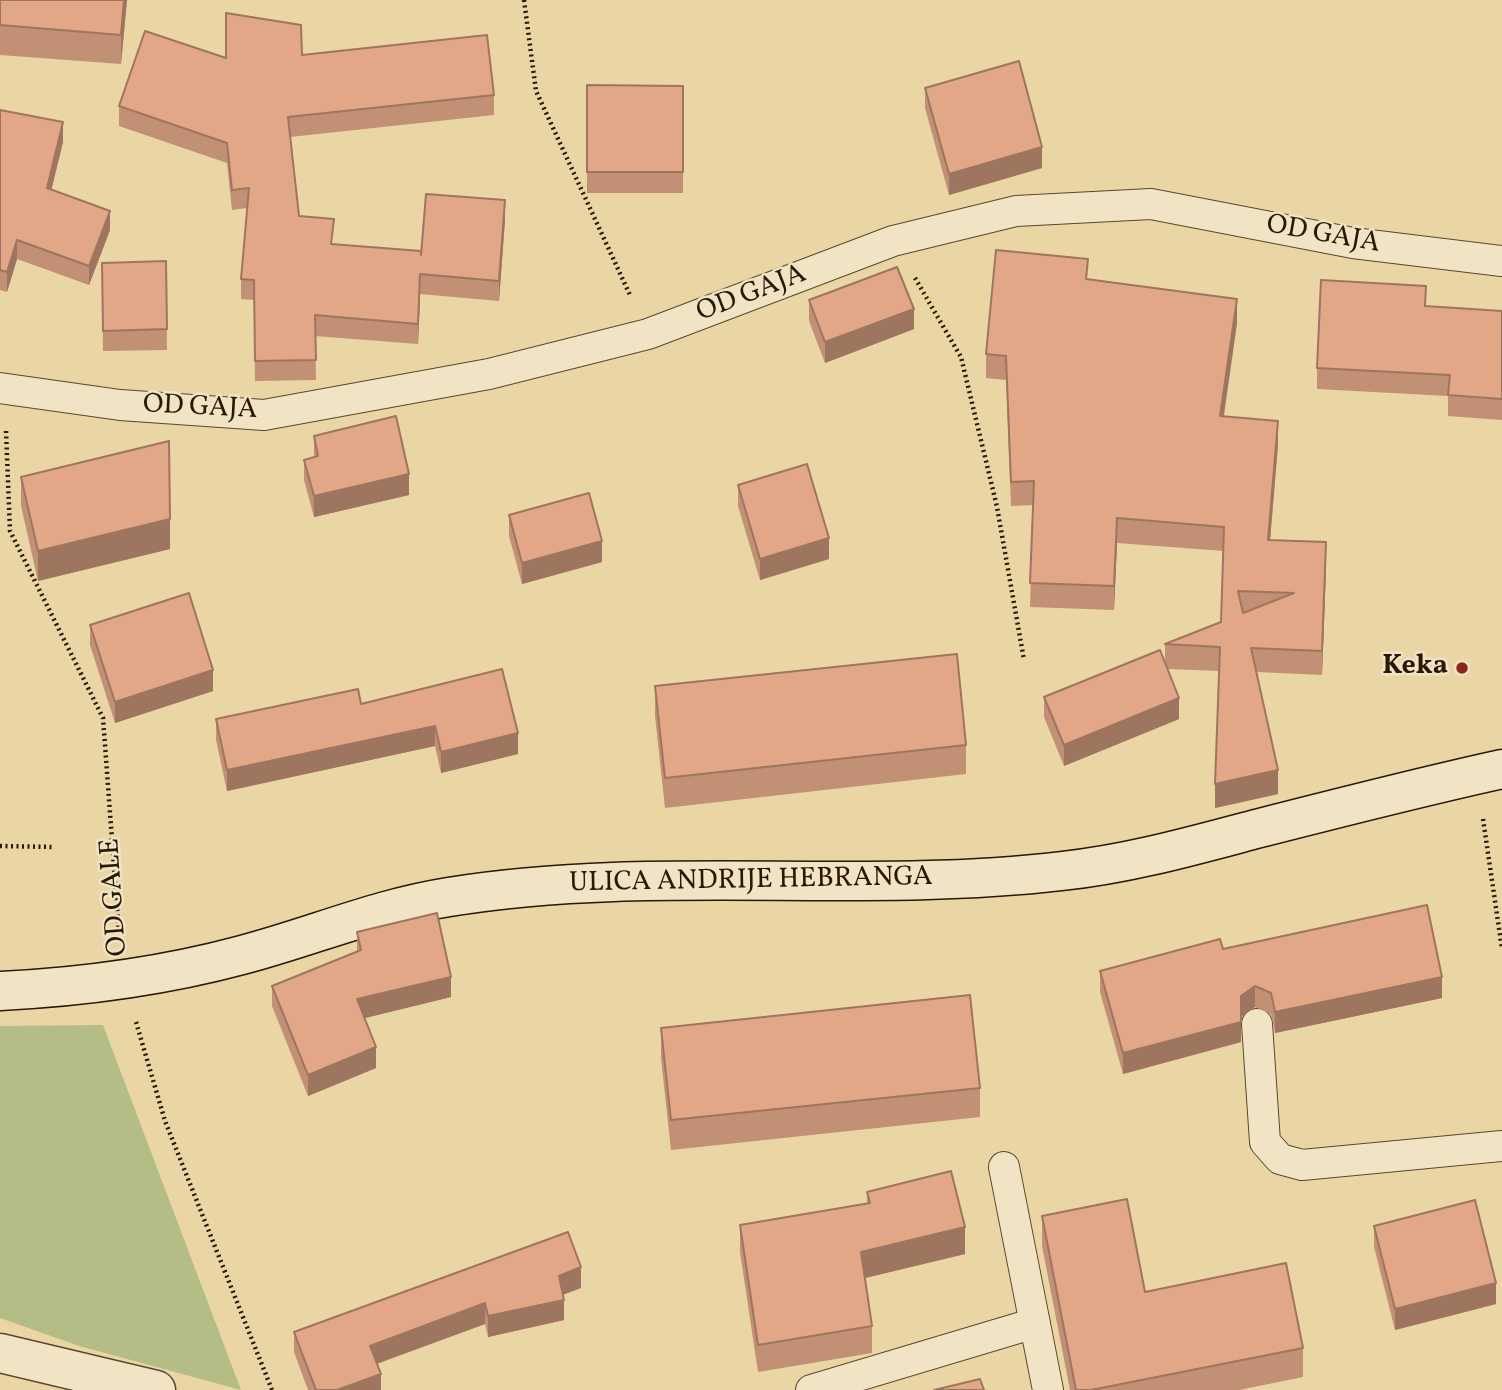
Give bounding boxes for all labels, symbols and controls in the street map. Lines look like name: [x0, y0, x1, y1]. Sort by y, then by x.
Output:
street label: OD GAJA: [1264, 209, 1382, 263]
street label: OD GAJA: [692, 259, 812, 331]
street label: OD GAJA: [142, 389, 258, 429]
place label: Keka: [1382, 651, 1448, 685]
marker: Keka: [1454, 660, 1470, 676]
street label: OD GALE: [95, 837, 137, 957]
street label: ULICA ANDRIJE HEBRANGA: [569, 862, 933, 902]

